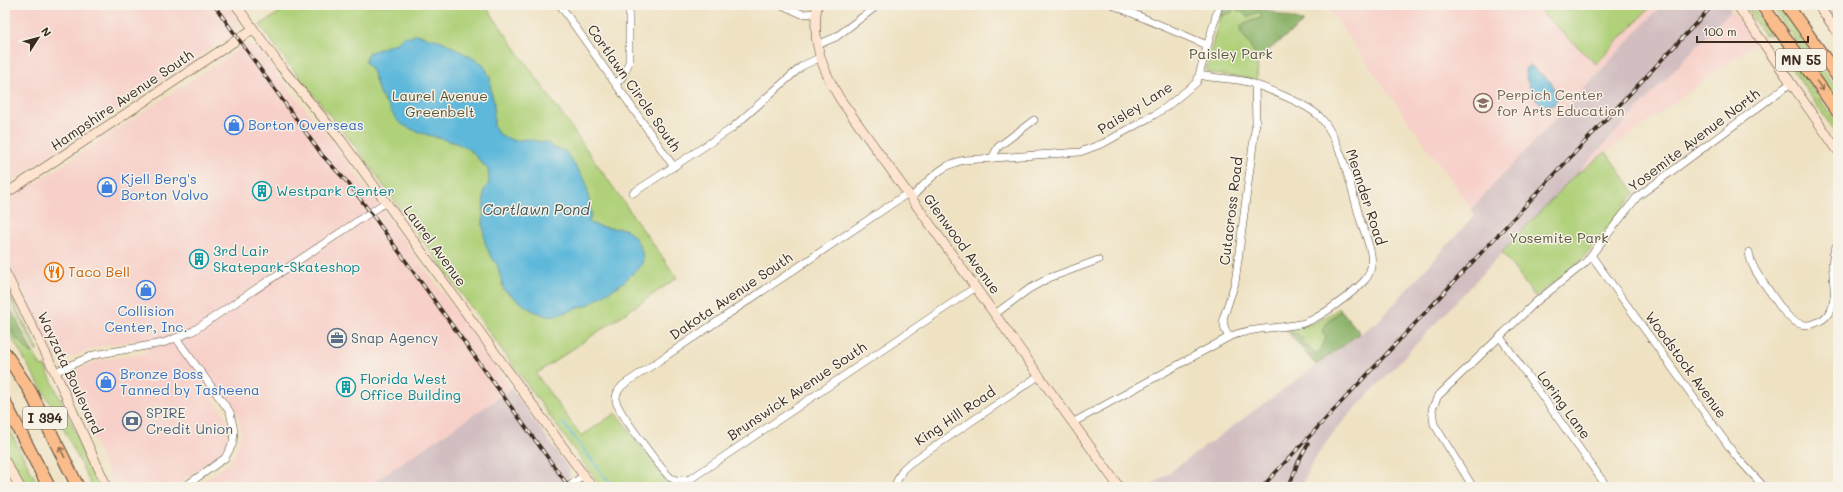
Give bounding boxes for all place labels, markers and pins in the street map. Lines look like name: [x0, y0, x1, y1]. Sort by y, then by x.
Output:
place label: Perpich Center for Arts Education: [1497, 85, 1624, 120]
school or university icon: Perpich Center for Arts Education: [1472, 92, 1494, 114]
shop icon: Borton Overseas: [223, 114, 245, 136]
place label: Borton Overseas: [248, 115, 364, 134]
place label: Kjell Berg's Borton Volvo: [121, 169, 208, 204]
shop icon: Kjell Berg's Borton Volvo: [96, 176, 118, 198]
building icon: Westpark Center: [251, 180, 273, 202]
place label: Westpark Center: [276, 181, 395, 200]
place label: 3rd Lair Skatepark-Skateshop: [213, 241, 360, 276]
building icon: 3rd Lair Skatepark-Skateshop: [188, 248, 210, 270]
restaurant icon: Taco Bell: [43, 261, 65, 283]
place label: Taco Bell: [68, 262, 130, 281]
shop icon: Collision Center, Inc.: [135, 279, 157, 301]
place label: Collision Center, Inc.: [104, 301, 188, 336]
office icon: Snap Agency: [326, 327, 348, 349]
place label: Snap Agency: [351, 328, 438, 347]
place label: Bronze Boss Tanned by Tasheena: [120, 364, 260, 399]
place label: Florida West Office Building: [360, 369, 461, 404]
shop icon: Bronze Boss Tanned by Tasheena: [95, 371, 117, 393]
building icon: Florida West Office Building: [335, 376, 357, 398]
place label: SPIRE Credit Union: [146, 403, 233, 438]
bank icon: SPIRE Credit Union: [121, 410, 143, 432]

